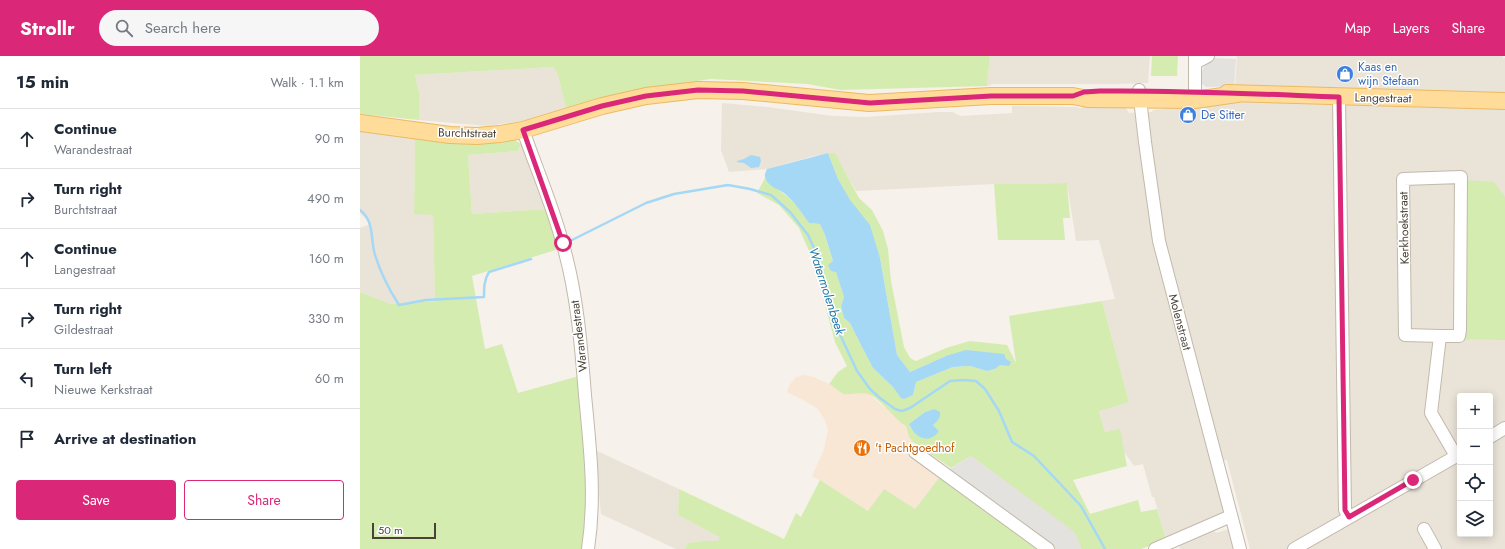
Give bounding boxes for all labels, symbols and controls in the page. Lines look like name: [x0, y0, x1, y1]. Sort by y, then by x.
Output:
search box: [99, 10, 379, 46]
text: Strollr: [20, 15, 75, 42]
icon: search: [113, 17, 135, 39]
text: Search here: [145, 17, 221, 39]
text: Map: [1345, 18, 1371, 38]
text: Layers: [1393, 18, 1429, 38]
text: Share: [1451, 18, 1485, 38]
place label: Kaas en wijn Stefaan: [1358, 58, 1419, 90]
shop icon: Kaas en wijn Stefaan: [1335, 64, 1355, 84]
text: 15 min: [16, 70, 69, 94]
text: Walk · 1.1 km: [270, 73, 344, 92]
street label: Langestraat: [1354, 89, 1412, 107]
shop icon: De Sitter: [1178, 105, 1198, 125]
place label: De Sitter: [1201, 106, 1246, 124]
text: Continue: [54, 118, 117, 140]
street label: Burchtstraat: [438, 123, 496, 143]
icon: ahead: [16, 128, 38, 150]
text: 90 m: [315, 129, 344, 148]
text: Warandestraat: [54, 140, 132, 159]
text: Turn right: [54, 178, 122, 200]
icon: right: [16, 188, 38, 210]
text: 490 m: [307, 189, 344, 208]
street label: Kerkhoekstraat: [1394, 191, 1414, 264]
text: Burchtstraat: [54, 200, 117, 219]
route start: [554, 234, 572, 252]
text: Continue: [54, 238, 117, 260]
water label: Watermolenbeek: [804, 245, 850, 338]
icon: ahead: [16, 248, 38, 270]
text: 160 m: [309, 249, 344, 268]
text: Langestraat: [54, 260, 115, 279]
street label: Molenstraat: [1164, 292, 1196, 352]
text: Turn right: [54, 298, 122, 320]
street label: Warandestraat: [566, 299, 592, 373]
icon: right: [16, 308, 38, 330]
text: 330 m: [308, 309, 344, 328]
text: Gildestraat: [54, 320, 113, 339]
text: Turn left: [54, 358, 112, 380]
icon: left: [16, 368, 38, 390]
text: 60 m: [315, 369, 344, 388]
text: Nieuwe Kerkstraat: [54, 380, 153, 399]
map controls: [1457, 393, 1493, 537]
button: +: [1457, 393, 1493, 429]
icon: arrive: [16, 428, 38, 450]
text: Arrive at destination: [54, 428, 196, 450]
button: −: [1457, 429, 1493, 465]
restaurant icon: 't Pachtgoedhof: [852, 438, 872, 458]
place label: 't Pachtgoedhof: [875, 439, 955, 457]
button: locate: [1457, 465, 1493, 501]
route end: [1404, 471, 1422, 489]
button: Save: [16, 480, 176, 520]
button: Share: [184, 480, 344, 520]
button: layers: [1457, 501, 1493, 537]
scale bar: [372, 521, 436, 540]
text: 50 m: [378, 522, 403, 538]

